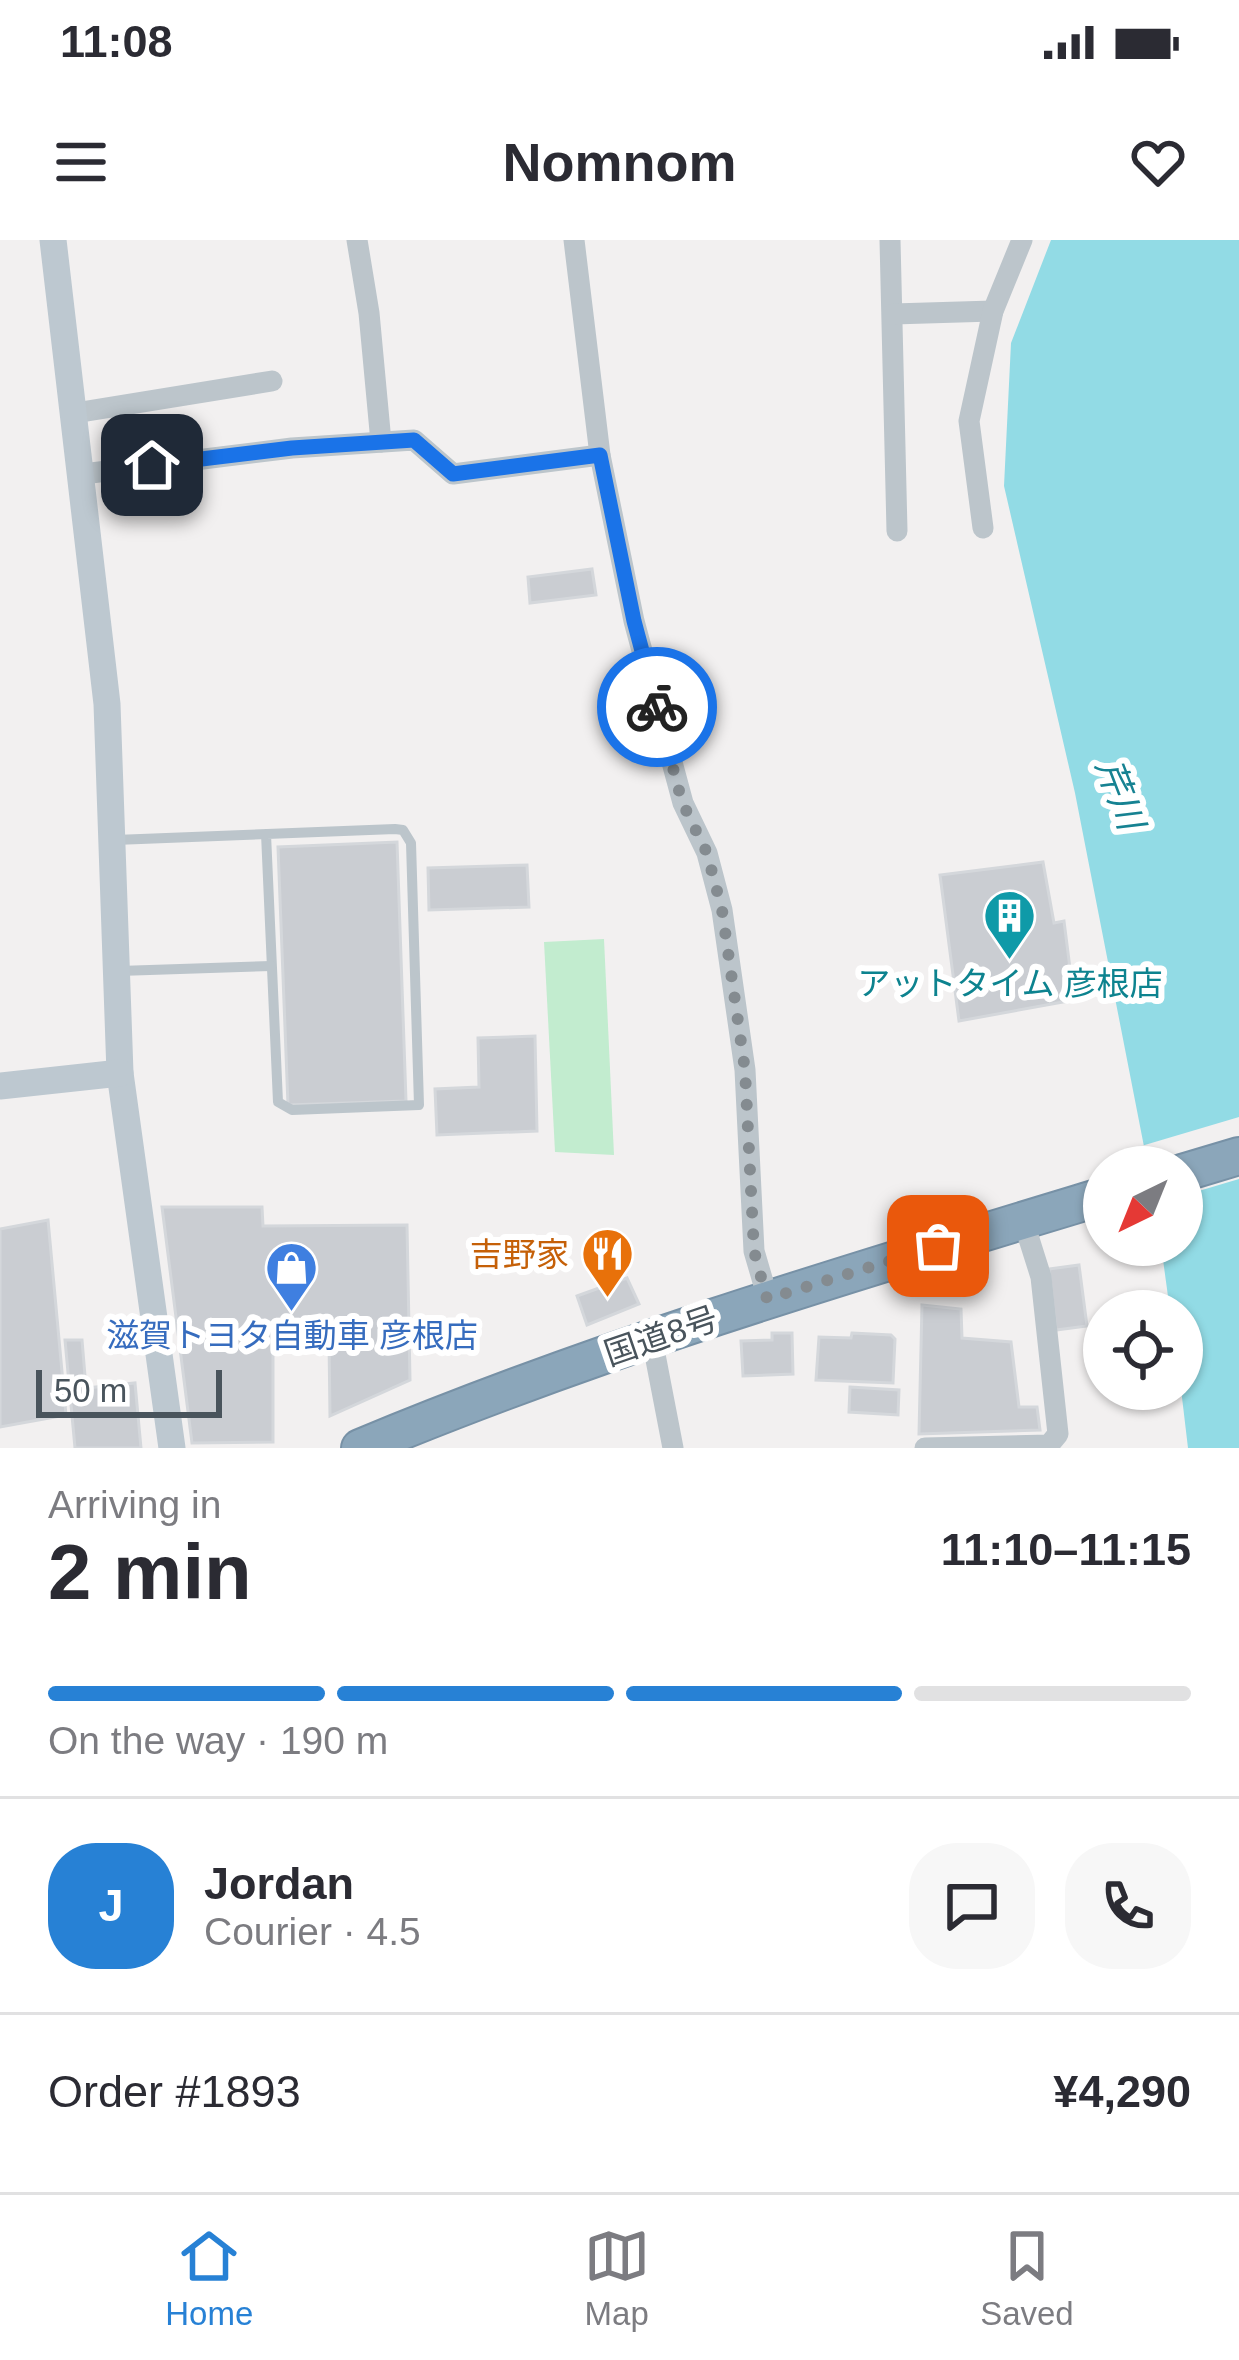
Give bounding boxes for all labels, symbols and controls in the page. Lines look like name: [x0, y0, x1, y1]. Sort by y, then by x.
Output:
text: 11:08: [60, 16, 173, 67]
icon: menu: [48, 129, 114, 195]
icon: heart: [1125, 129, 1191, 195]
text: Nomnom: [503, 132, 736, 192]
pin: [101, 414, 203, 516]
icon: home: [119, 432, 185, 498]
courier: [597, 647, 717, 767]
icon: bike: [624, 674, 690, 740]
water label: 芹川: [1088, 753, 1153, 839]
building icon: アットタイム 彦根店: [982, 888, 1038, 962]
place label: アットタイム 彦根店: [857, 965, 1163, 1002]
north arrow: [1083, 1146, 1203, 1266]
map controls: [1083, 1146, 1203, 1410]
pin: [887, 1195, 989, 1297]
icon: bag: [905, 1213, 971, 1279]
restaurant icon: 吉野家: [580, 1226, 636, 1300]
place label: 吉野家: [470, 1236, 569, 1273]
shop icon: 滋賀トヨタ自動車 彦根店: [264, 1240, 320, 1314]
button: locate: [1083, 1290, 1203, 1410]
street label: 国道8号: [599, 1299, 723, 1373]
place label: 滋賀トヨタ自動車 彦根店: [106, 1317, 478, 1354]
scale bar: [36, 1364, 222, 1417]
text: 50 m: [54, 1372, 127, 1409]
text: Arriving in: [48, 1483, 221, 1526]
text: 11:10–11:15: [941, 1524, 1191, 1575]
text: 2 min: [48, 1528, 252, 1616]
text: On the way · 190 m: [48, 1719, 388, 1762]
button: chat: [909, 1843, 1035, 1969]
button: phone: [1065, 1843, 1191, 1969]
text: Jordan: [204, 1858, 354, 1909]
text: J: [98, 1880, 124, 1931]
text: Courier · 4.5: [204, 1910, 421, 1953]
text: Order #1893: [48, 2066, 301, 2117]
text: ¥4,290: [1053, 2066, 1191, 2117]
tab: Home: [165, 2223, 253, 2333]
tab: Map: [584, 2223, 650, 2333]
tab: Saved: [980, 2223, 1074, 2333]

